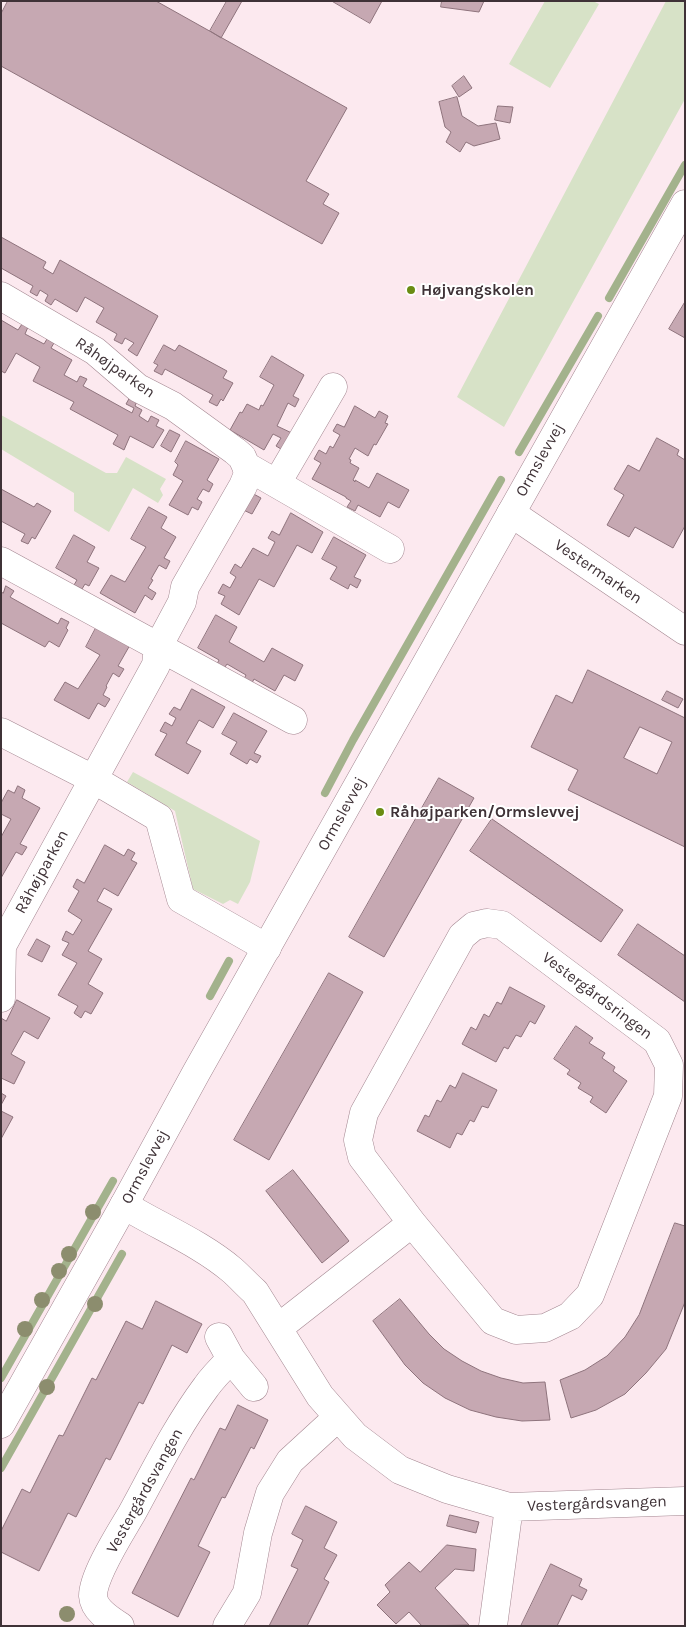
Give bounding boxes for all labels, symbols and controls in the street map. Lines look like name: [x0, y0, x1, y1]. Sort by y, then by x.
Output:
place label: Højvangskolen: [421, 280, 534, 300]
marker: Højvangskolen: [405, 284, 417, 296]
street label: Råhøjparken: [71, 334, 159, 402]
street label: Ormslevvej: [512, 420, 568, 500]
street label: Vestermarken: [551, 536, 645, 608]
street label: Ormslevvej: [314, 774, 370, 854]
place label: Råhøjparken/Ormslevvej: [390, 802, 580, 822]
marker: Råhøjparken/Ormslevvej: [374, 806, 386, 818]
street label: Råhøjparken: [11, 827, 73, 917]
street label: Vestergårdsringen: [538, 948, 656, 1044]
street label: Ormslevvej: [117, 1127, 173, 1207]
street label: Vestergårdsvangen: [103, 1425, 187, 1557]
street label: Vestergårdsvangen: [527, 1492, 667, 1516]

